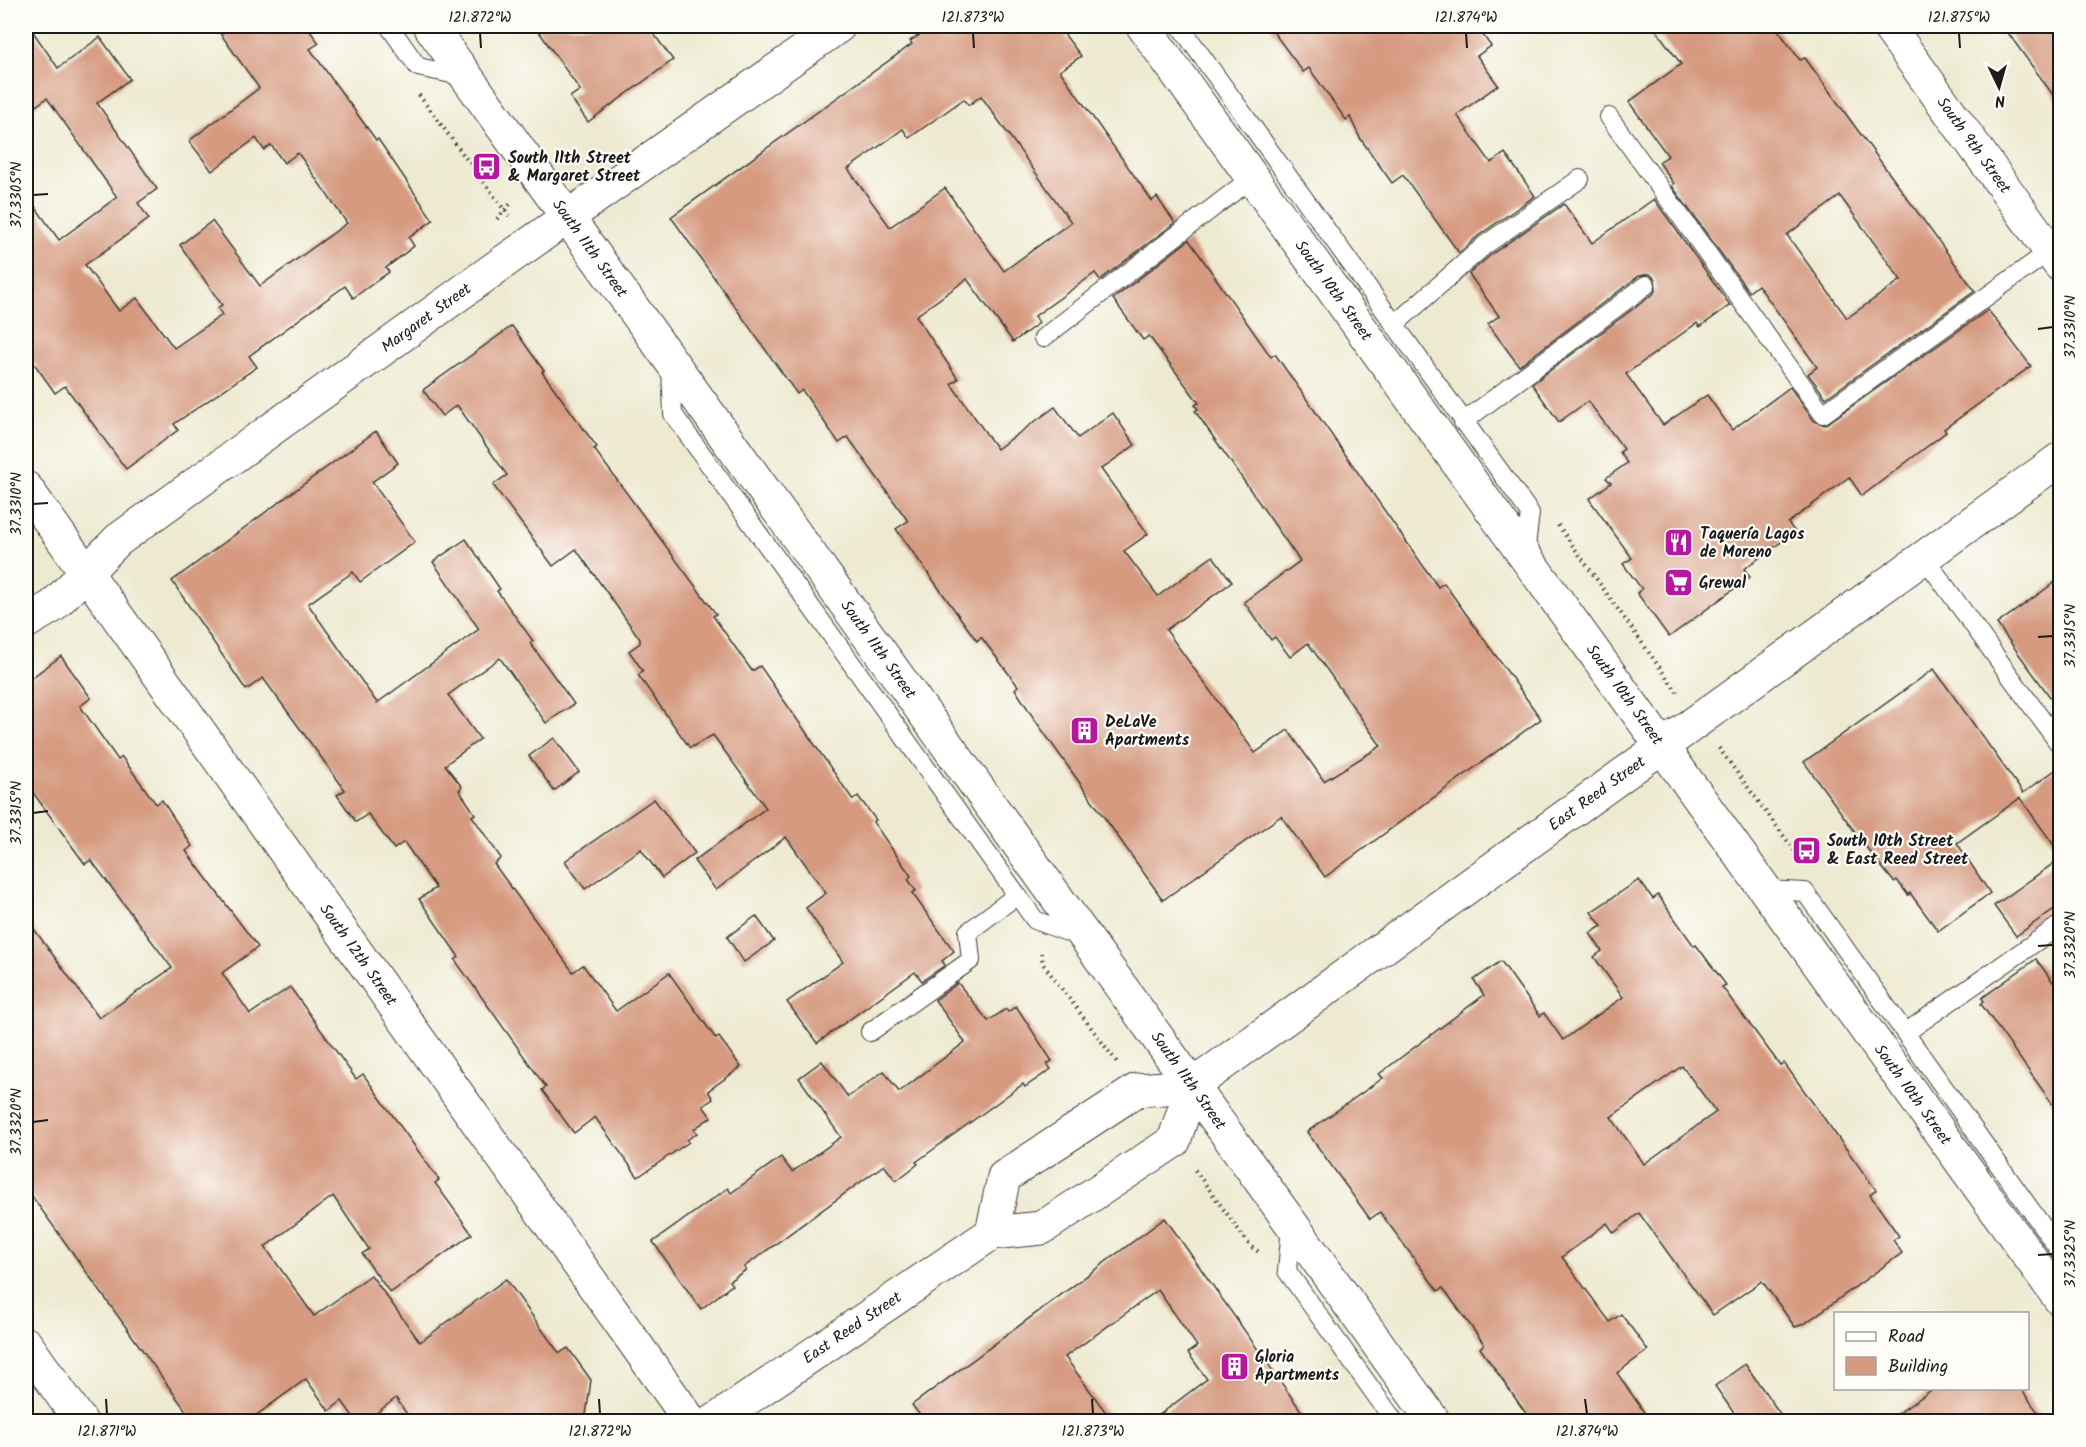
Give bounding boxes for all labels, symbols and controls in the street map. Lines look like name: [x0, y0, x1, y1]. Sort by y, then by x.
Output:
text: 121.872°W: [448, 6, 512, 30]
text: 121.873°W: [941, 6, 1005, 30]
text: 121.874°W: [1435, 6, 1498, 30]
text: 121.875°W: [1928, 6, 1991, 30]
north arrow: [1969, 57, 2029, 117]
text: N: [1994, 88, 2006, 113]
street label: South 9th Street: [1930, 92, 2018, 200]
place label: South 11th Street & Margaret Street: [508, 146, 641, 189]
bus stop icon: South 11th Street & Margaret Street: [471, 151, 503, 183]
text: 37.3305°N: [5, 162, 29, 228]
street label: South 11th Street: [546, 194, 635, 304]
street label: South 10th Street: [1288, 235, 1379, 347]
street label: Margaret Street: [376, 276, 477, 359]
text: 37.3310°N: [2059, 295, 2083, 359]
text: 37.3310°N: [5, 472, 29, 536]
place label: Taquería Lagos de Moreno: [1700, 522, 1805, 565]
restaurant icon: Taquería Lagos de Moreno: [1663, 527, 1695, 559]
supermarket icon: Grewal: [1662, 567, 1694, 599]
place label: Grewal: [1699, 571, 1747, 596]
street label: South 11th Street: [834, 595, 923, 705]
text: 37.3315°N: [2059, 604, 2083, 668]
street label: South 10th Street: [1580, 639, 1670, 751]
place label: DeLaVe Apartments: [1105, 710, 1190, 753]
building icon: DeLaVe Apartments: [1068, 715, 1100, 747]
street label: East Reed Street: [1543, 749, 1652, 837]
text: 37.3315°N: [5, 781, 29, 845]
place label: South 10th Street & East Reed Street: [1827, 829, 1969, 872]
bus stop icon: South 10th Street & East Reed Street: [1790, 834, 1822, 866]
street label: South 12th Street: [313, 898, 404, 1012]
text: 37.3320°N: [2059, 911, 2083, 979]
street label: South 11th Street: [1144, 1026, 1233, 1136]
street label: South 10th Street: [1868, 1039, 1958, 1151]
text: 37.3320°N: [5, 1088, 29, 1156]
text: 37.3325°N: [2059, 1220, 2083, 1288]
street label: East Reed Street: [797, 1285, 907, 1370]
legend: [1834, 1312, 2029, 1390]
text: Road: [1888, 1323, 1925, 1352]
place label: Gloria Apartments: [1255, 1345, 1340, 1388]
building icon: Gloria Apartments: [1218, 1350, 1250, 1382]
text: Building: [1888, 1353, 1948, 1382]
text: 121.871°W: [77, 1420, 137, 1444]
text: 121.872°W: [568, 1420, 632, 1444]
text: 121.873°W: [1061, 1420, 1125, 1444]
text: 121.874°W: [1556, 1420, 1619, 1444]

